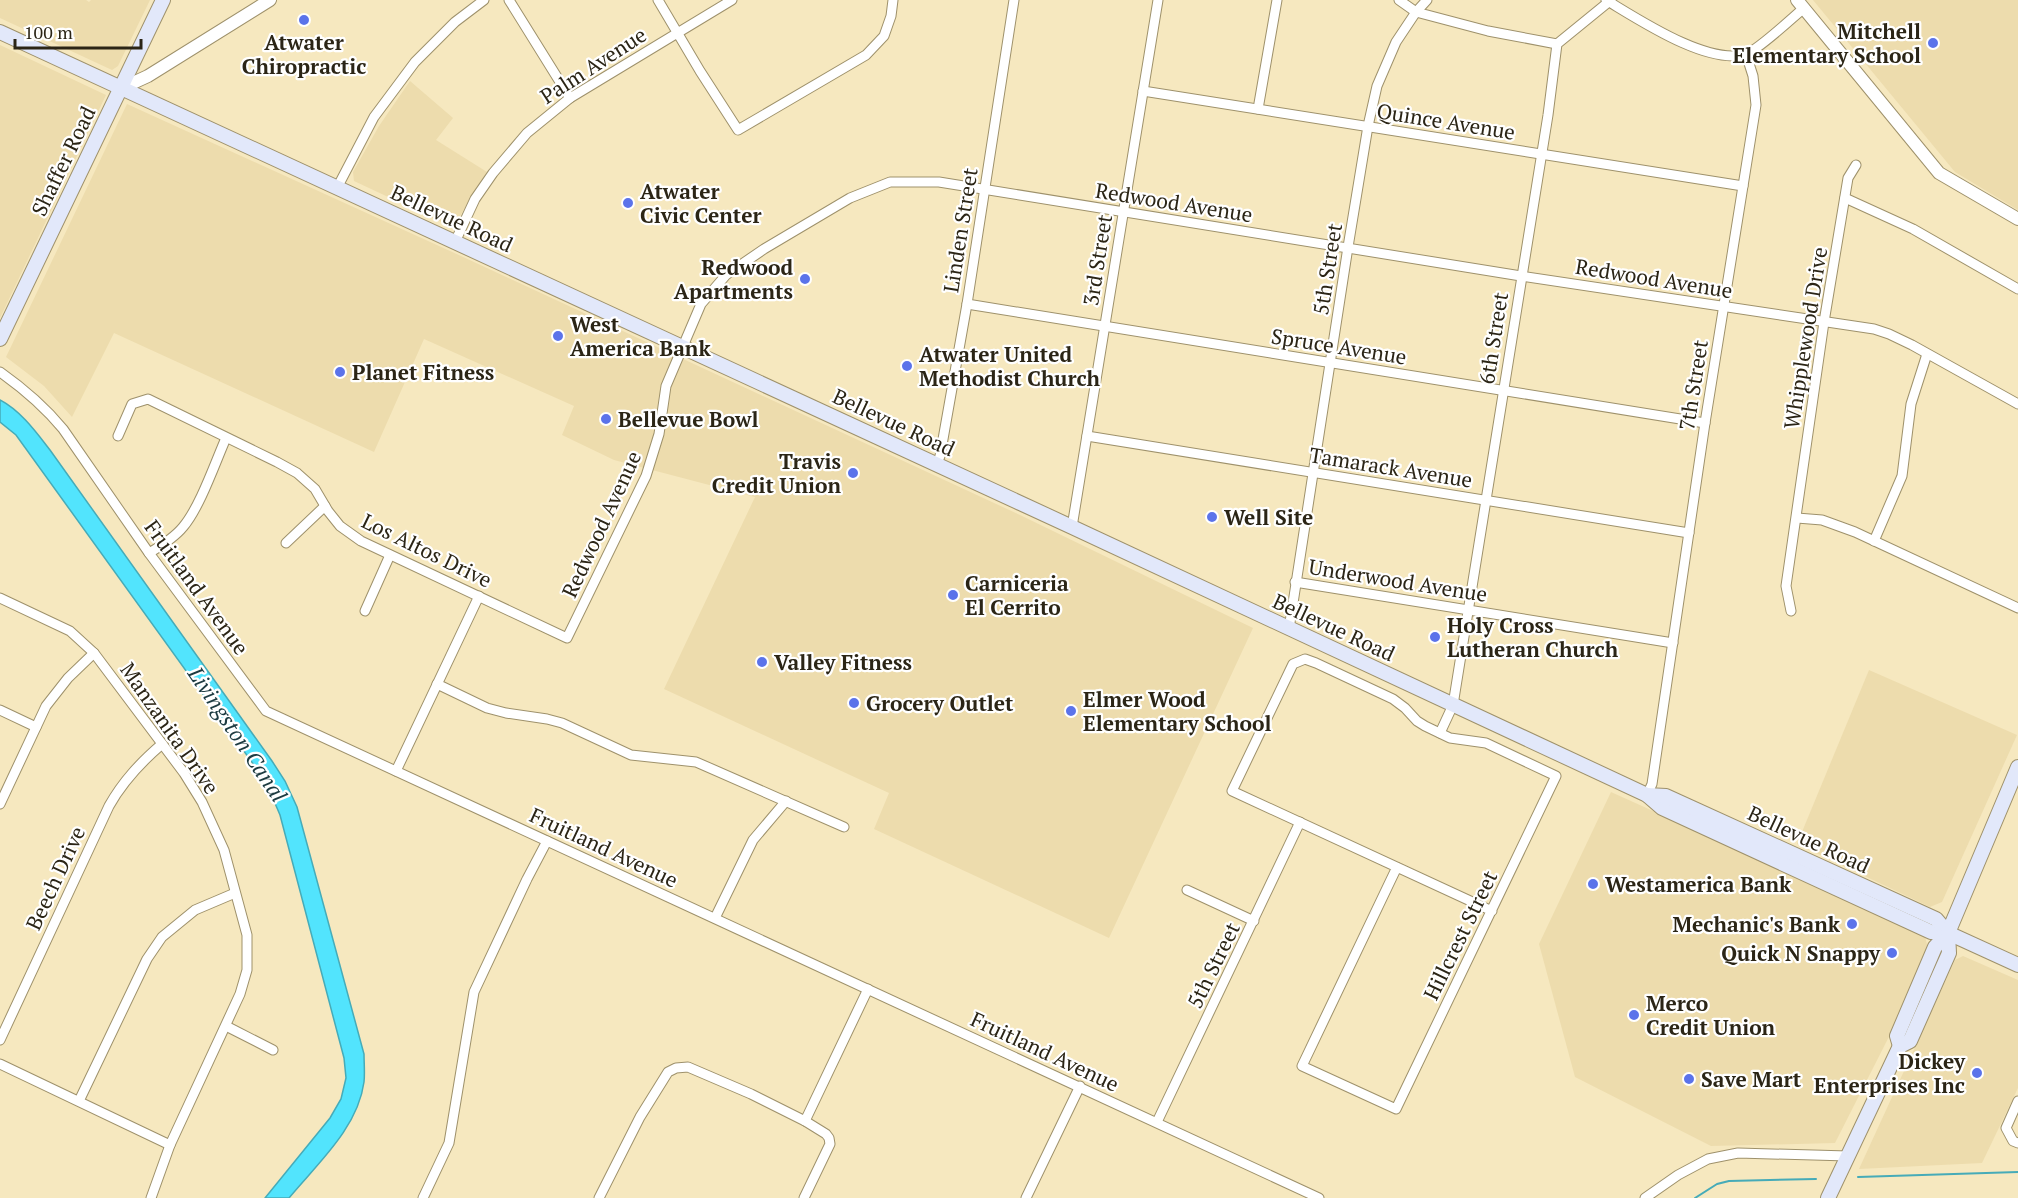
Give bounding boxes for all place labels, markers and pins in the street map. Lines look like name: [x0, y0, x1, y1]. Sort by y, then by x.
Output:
marker: Atwater Chiropractic: [297, 13, 311, 27]
place label: Mitchell Elementary School: [1733, 17, 1921, 69]
place label: Atwater Chiropractic: [242, 28, 366, 80]
marker: Mitchell Elementary School: [1926, 36, 1940, 50]
place label: Atwater Civic Center: [640, 177, 762, 229]
marker: Atwater Civic Center: [621, 196, 635, 210]
place label: Redwood Apartments: [674, 253, 793, 305]
marker: Redwood Apartments: [798, 272, 812, 286]
place label: West America Bank: [570, 310, 711, 362]
marker: West America Bank: [551, 329, 565, 343]
place label: Atwater United Methodist Church: [919, 340, 1101, 392]
place label: Planet Fitness: [352, 358, 494, 386]
marker: Atwater United Methodist Church: [900, 359, 914, 373]
marker: Planet Fitness: [333, 365, 347, 379]
place label: Bellevue Bowl: [618, 405, 758, 433]
marker: Bellevue Bowl: [599, 412, 613, 426]
place label: Travis Credit Union: [712, 447, 841, 499]
marker: Travis Credit Union: [846, 466, 860, 480]
place label: Well Site: [1224, 503, 1313, 531]
marker: Well Site: [1205, 510, 1219, 524]
place label: Carniceria El Cerrito: [965, 569, 1069, 621]
marker: Carniceria El Cerrito: [946, 588, 960, 602]
place label: Holy Cross Lutheran Church: [1447, 611, 1619, 663]
marker: Holy Cross Lutheran Church: [1428, 630, 1442, 644]
place label: Valley Fitness: [774, 648, 912, 676]
marker: Valley Fitness: [755, 655, 769, 669]
place label: Elmer Wood Elementary School: [1083, 685, 1271, 737]
place label: Grocery Outlet: [866, 689, 1014, 717]
marker: Grocery Outlet: [847, 696, 861, 710]
marker: Elmer Wood Elementary School: [1064, 704, 1078, 718]
place label: Westamerica Bank: [1605, 870, 1792, 898]
marker: Westamerica Bank: [1586, 877, 1600, 891]
place label: Mechanic's Bank: [1673, 910, 1841, 938]
marker: Mechanic's Bank: [1845, 917, 1859, 931]
place label: Quick N Snappy: [1721, 939, 1881, 967]
marker: Quick N Snappy: [1885, 946, 1899, 960]
place label: Merco Credit Union: [1646, 989, 1776, 1041]
marker: Merco Credit Union: [1627, 1008, 1641, 1022]
place label: Dickey Enterprises Inc: [1814, 1047, 1966, 1099]
place label: Save Mart: [1701, 1065, 1802, 1093]
marker: Dickey Enterprises Inc: [1970, 1066, 1984, 1080]
marker: Save Mart: [1682, 1072, 1696, 1086]

